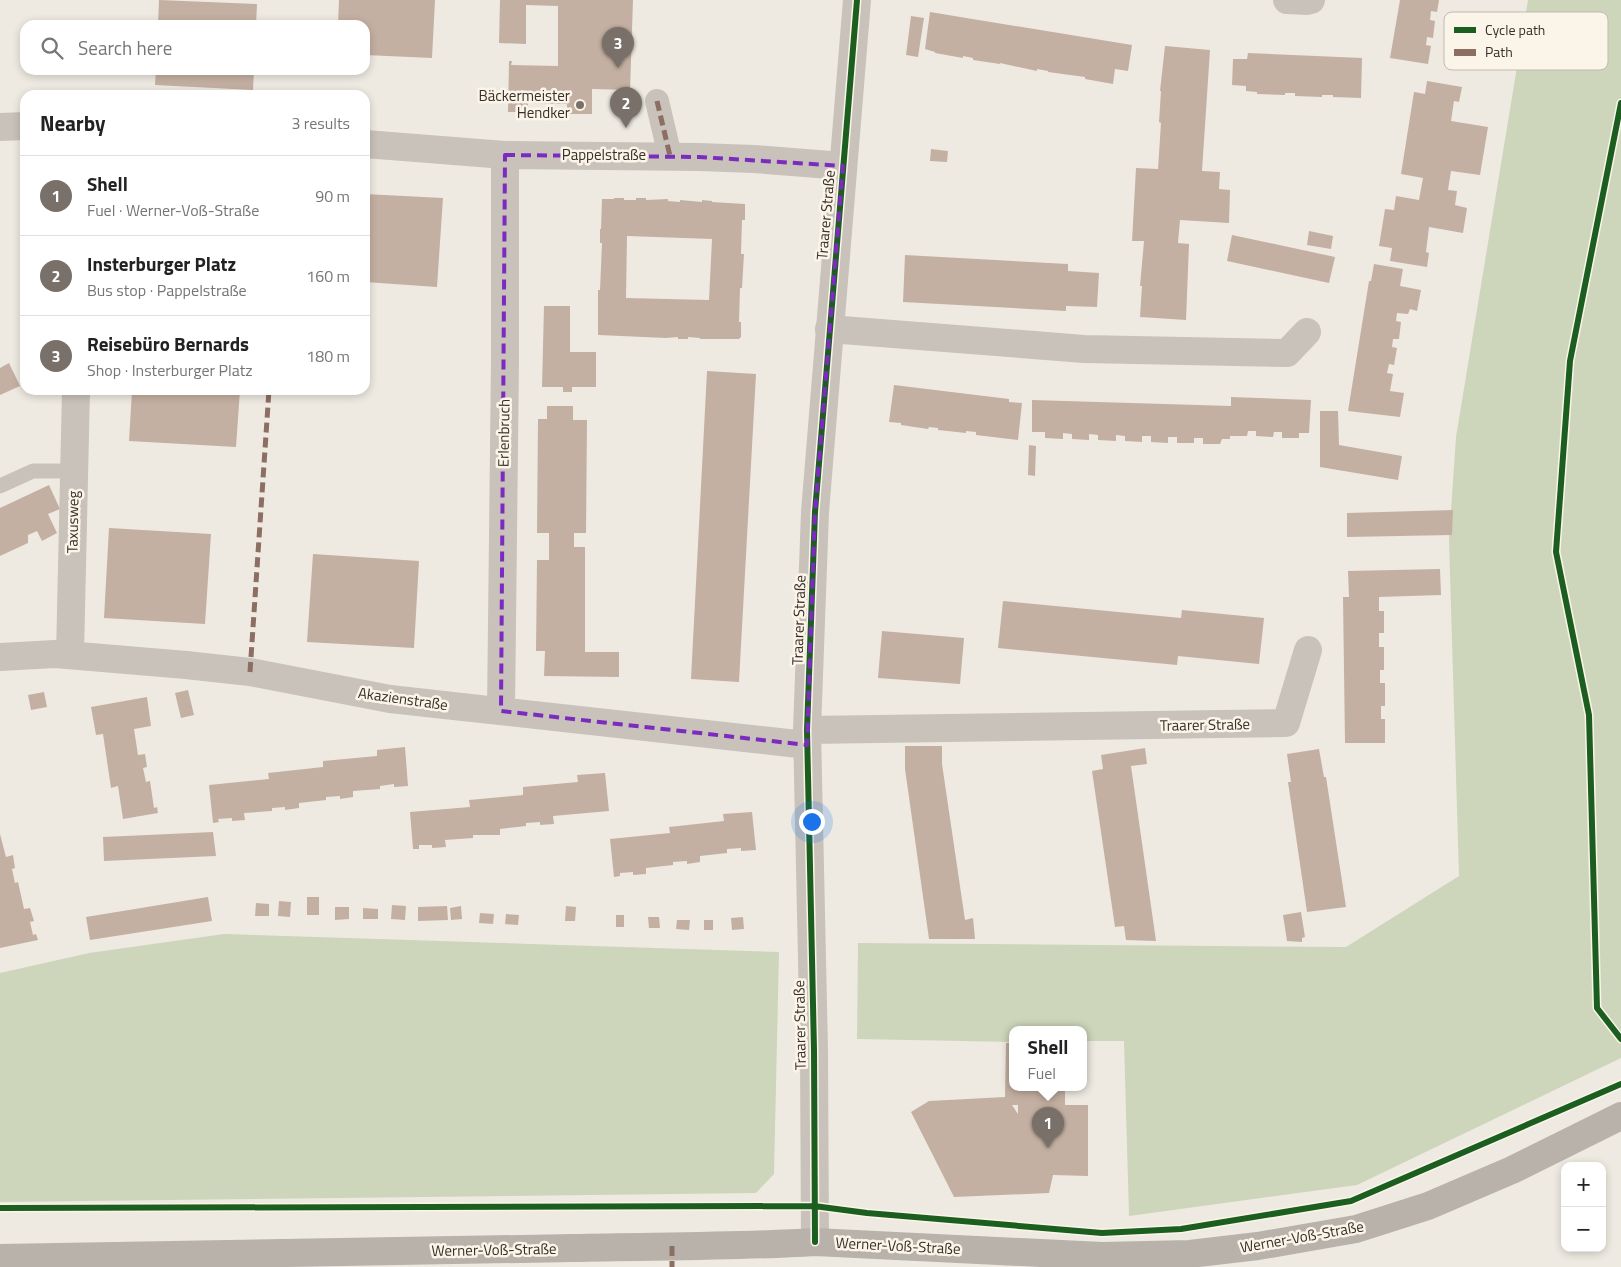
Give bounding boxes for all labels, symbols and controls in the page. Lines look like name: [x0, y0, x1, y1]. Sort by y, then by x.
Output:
legend: [1444, 12, 1608, 70]
text: Cycle path: [1485, 19, 1545, 40]
search box: [20, 20, 370, 75]
pin: 3: [602, 27, 634, 68]
text: Search here: [78, 33, 172, 62]
icon: search: [38, 34, 66, 62]
text: Path: [1485, 41, 1513, 62]
place label: Bäckermeister Hendker: [479, 84, 570, 124]
pin: 2: [610, 87, 642, 128]
marker: Bäckermeister Hendker: [574, 99, 586, 111]
text: Nearby: [40, 107, 105, 139]
text: 3 results: [291, 111, 350, 135]
street label: Pappelstraße: [562, 143, 646, 166]
text: Shell: [87, 169, 128, 198]
street label: Traarer Straße: [810, 169, 841, 261]
text: 1: [52, 184, 60, 208]
text: 90 m: [315, 184, 350, 208]
text: Fuel · Werner-Voß-Straße: [87, 198, 259, 222]
text: Insterburger Platz: [87, 249, 236, 278]
text: 2: [52, 264, 60, 288]
text: 160 m: [306, 264, 350, 288]
text: Bus stop · Pappelstraße: [87, 278, 247, 302]
text: Reisebüro Bernards: [87, 329, 249, 358]
text: 3: [52, 344, 60, 368]
text: 180 m: [306, 344, 350, 368]
text: Shop · Insterburger Platz: [87, 358, 253, 382]
street label: Erlenbruch: [491, 399, 516, 467]
street label: Taxusweg: [60, 490, 85, 553]
street label: Traarer Straße: [785, 575, 812, 665]
street label: Akazienstraße: [357, 681, 449, 716]
street label: Traarer Straße: [1160, 712, 1250, 737]
your location: [799, 809, 825, 835]
street label: Traarer Straße: [787, 980, 812, 1070]
popup: [1009, 1026, 1087, 1091]
text: Shell: [1028, 1032, 1068, 1061]
text: Fuel: [1028, 1061, 1056, 1085]
pin: 1: [1032, 1107, 1064, 1148]
map controls: [1561, 1162, 1606, 1252]
button: +: [1561, 1162, 1606, 1207]
button: −: [1561, 1207, 1606, 1252]
street label: Werner-Voß-Straße: [1238, 1214, 1366, 1259]
street label: Werner-Voß-Straße: [835, 1231, 961, 1260]
street label: Werner-Voß-Straße: [431, 1237, 557, 1262]

